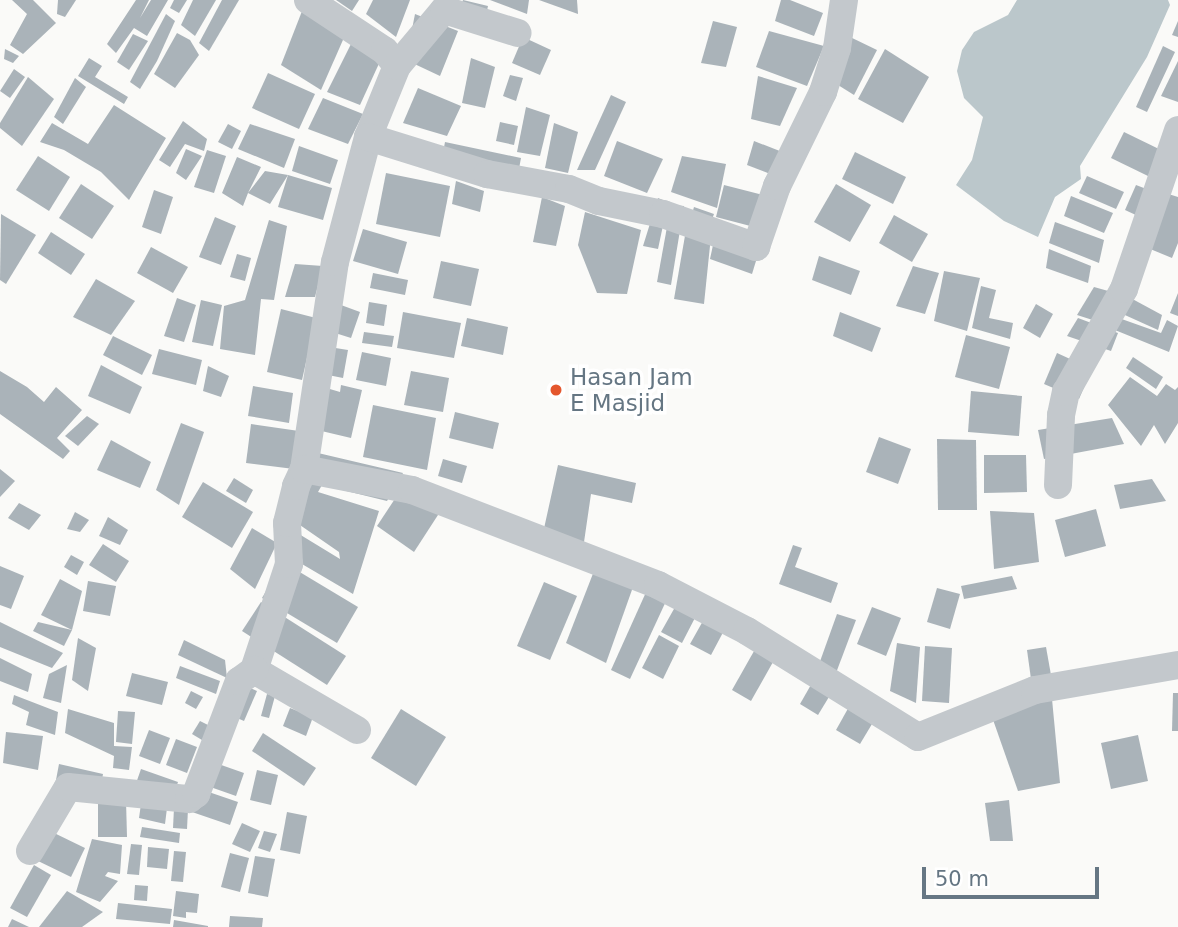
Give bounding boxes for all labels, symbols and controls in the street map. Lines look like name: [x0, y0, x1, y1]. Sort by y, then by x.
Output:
place label: Hasan Jam E Masjid: [570, 363, 693, 417]
marker: Hasan Jam E Masjid: [548, 382, 564, 398]
scale bar: [926, 853, 1103, 897]
text: 50 m: [935, 867, 989, 891]

